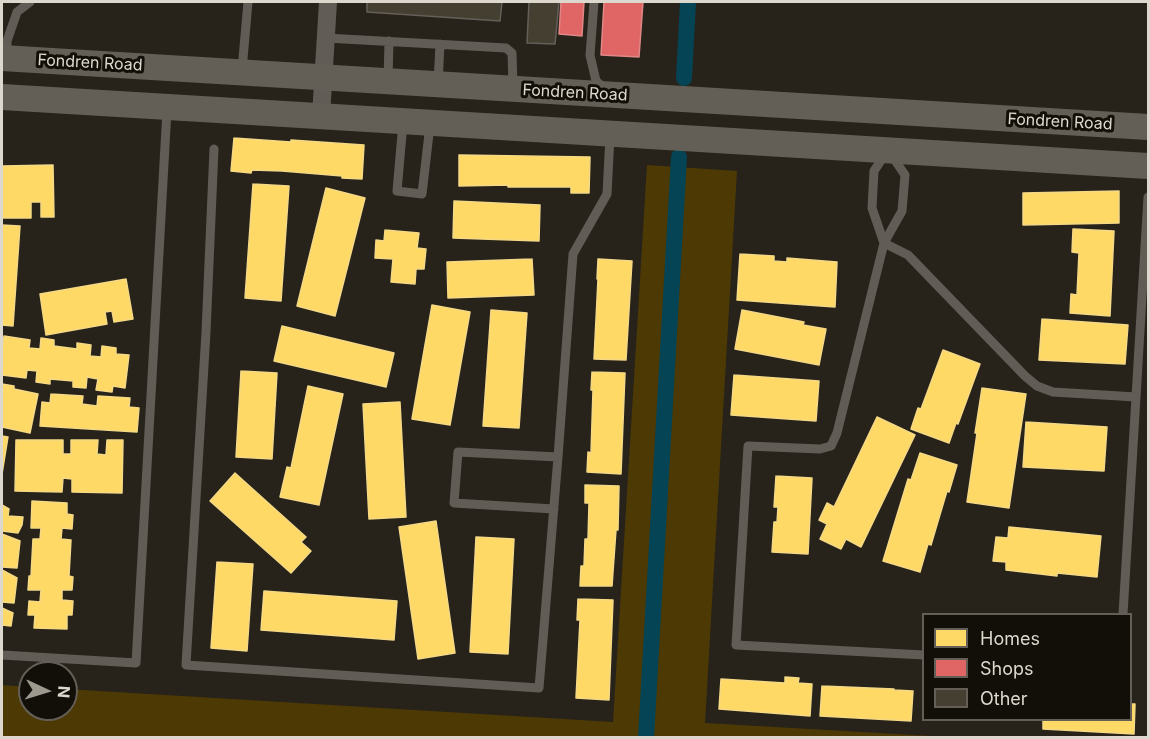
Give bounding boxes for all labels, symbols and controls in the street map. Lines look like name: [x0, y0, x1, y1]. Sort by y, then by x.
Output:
street label: Fondren Road: [37, 51, 143, 75]
street label: Fondren Road: [522, 81, 628, 105]
street label: Fondren Road: [1007, 110, 1113, 134]
legend: [922, 613, 1132, 721]
text: Homes: [980, 628, 1040, 649]
text: Shops: [980, 658, 1034, 679]
north arrow: [18, 661, 78, 721]
text: N: [54, 685, 74, 699]
text: Other: [980, 688, 1028, 709]

